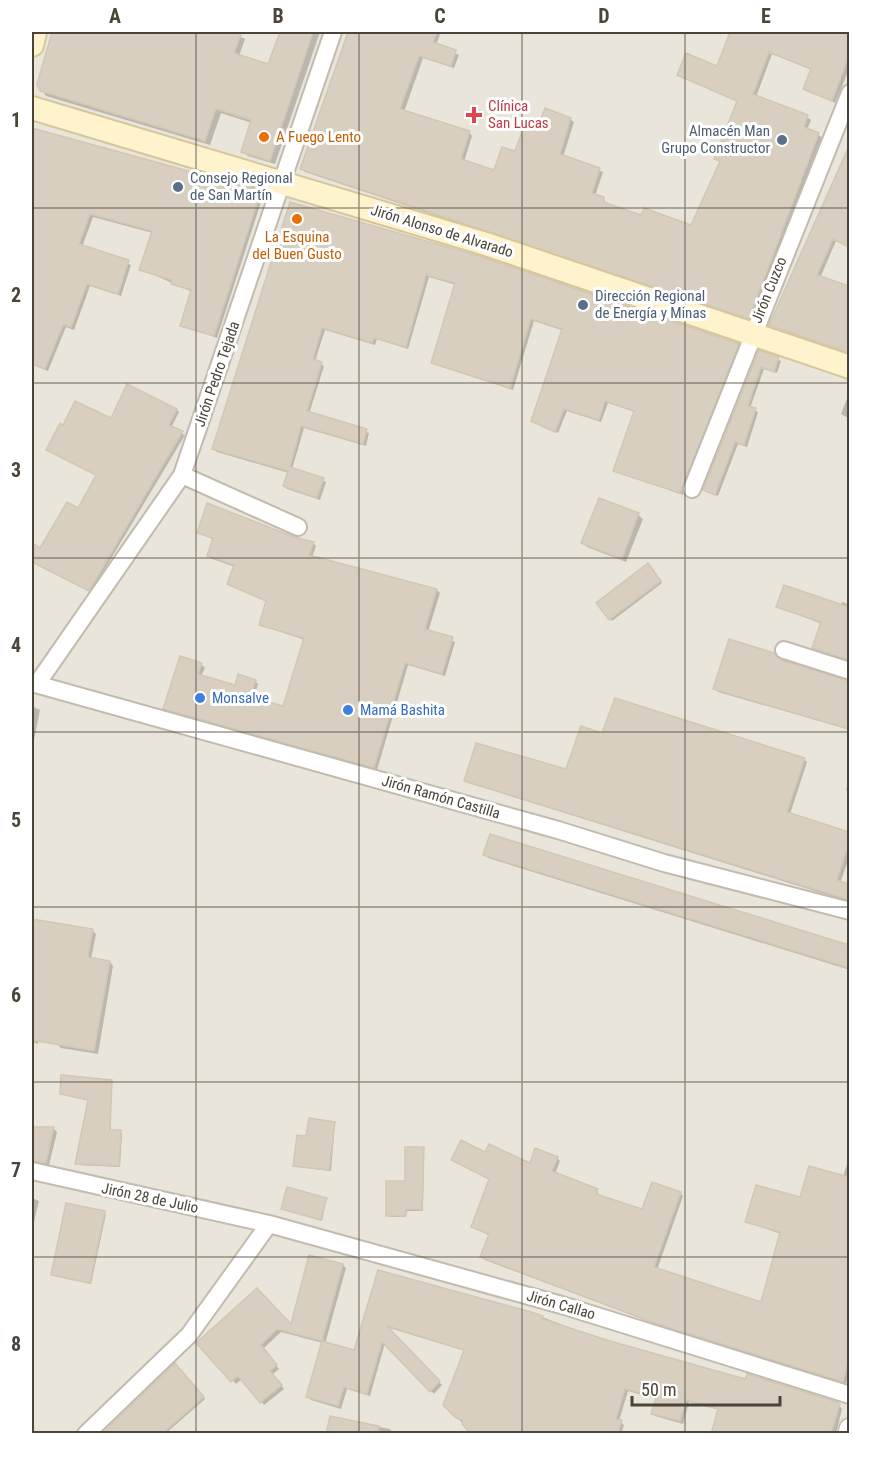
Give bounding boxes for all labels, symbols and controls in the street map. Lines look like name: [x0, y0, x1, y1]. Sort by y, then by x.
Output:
text: A: [109, 4, 121, 28]
text: B: [272, 4, 284, 28]
text: C: [434, 4, 446, 28]
text: D: [598, 4, 610, 28]
text: E: [761, 4, 771, 28]
place label: Clínica San Lucas: [488, 97, 549, 132]
marker: Clínica San Lucas: [465, 106, 483, 124]
text: 1: [11, 108, 21, 132]
place label: Almacén Man Grupo Constructor: [661, 122, 770, 157]
place label: A Fuego Lento: [276, 128, 361, 146]
marker: A Fuego Lento: [257, 130, 271, 144]
marker: Almacén Man Grupo Constructor: [775, 133, 789, 147]
place label: Consejo Regional de San Martín: [190, 169, 293, 204]
marker: Consejo Regional de San Martín: [171, 180, 185, 194]
street label: Jirón Alonso de Alvarado: [369, 201, 515, 261]
marker: La Esquina del Buen Gusto: [290, 212, 304, 226]
place label: La Esquina del Buen Gusto: [252, 228, 342, 263]
street label: Jirón Cuzco: [748, 254, 790, 326]
text: 2: [11, 283, 21, 307]
place label: Dirección Regional de Energía y Minas: [595, 287, 707, 322]
marker: Dirección Regional de Energía y Minas: [576, 298, 590, 312]
street label: Jirón Pedro Tejada: [191, 319, 243, 429]
text: 3: [11, 458, 21, 482]
text: 4: [11, 633, 21, 657]
place label: Monsalve: [212, 689, 269, 707]
marker: Monsalve: [193, 691, 207, 705]
place label: Mamá Bashita: [360, 701, 445, 719]
marker: Mamá Bashita: [341, 703, 355, 717]
street label: Jirón Ramón Castilla: [380, 771, 502, 823]
text: 5: [11, 808, 21, 832]
text: 6: [11, 983, 21, 1007]
text: 7: [11, 1158, 21, 1182]
street label: Jirón 28 de Julio: [100, 1179, 200, 1217]
street label: Jirón Callao: [525, 1287, 597, 1323]
text: 8: [11, 1332, 21, 1356]
scale bar: [632, 1369, 780, 1407]
text: 50 m: [641, 1379, 676, 1400]

